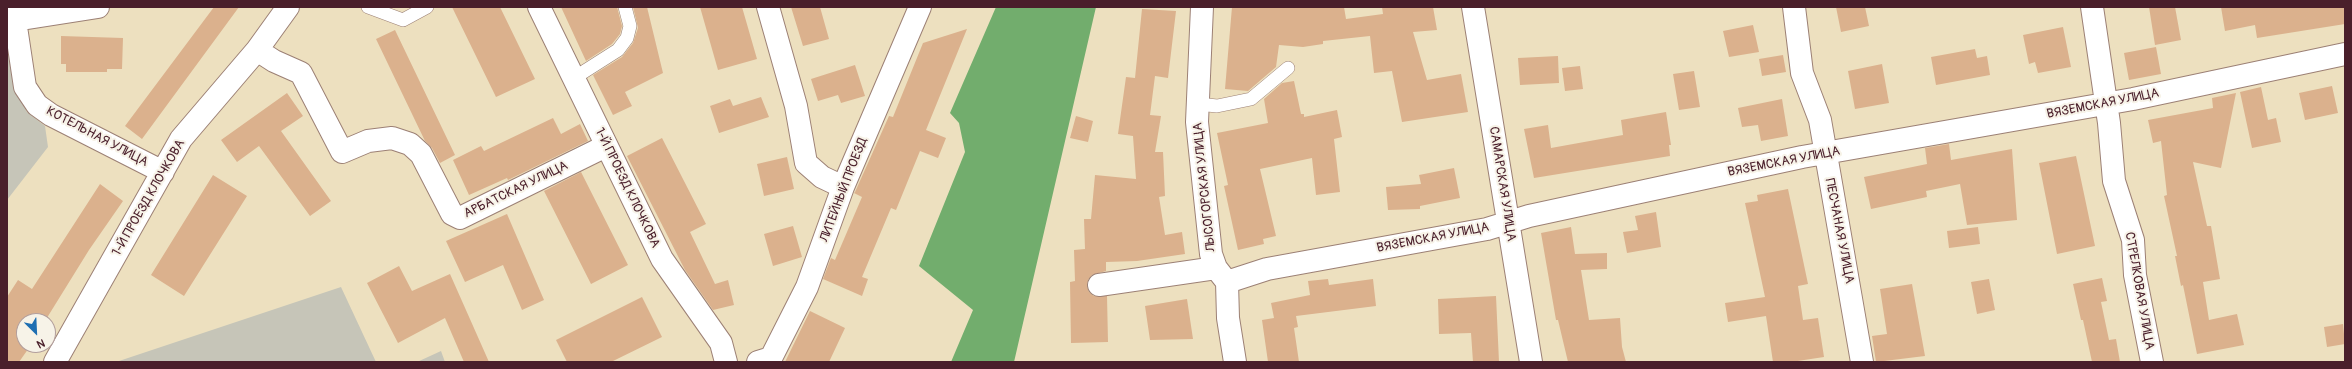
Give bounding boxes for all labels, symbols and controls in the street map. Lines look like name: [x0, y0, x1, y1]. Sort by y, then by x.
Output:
street label: ВЯЗЕМСКАЯ УЛИЦА: [2045, 85, 2161, 123]
street label: КОТЕЛЬНАЯ УЛИЦА: [43, 103, 151, 171]
street label: ЛЫСОГОРСКАЯ УЛИЦА: [1190, 122, 1220, 252]
street label: 1-Й ПРОЕЗД КЛОЧКОВА: [591, 125, 663, 251]
street label: САМАРСКАЯ УЛИЦА: [1485, 125, 1519, 243]
street label: ЛИТЕЙНЫЙ ПРОЕЗД: [817, 136, 871, 244]
street label: 1-Й ПРОЕЗД КЛОЧКОВА: [109, 137, 189, 259]
street label: ВЯЗЕМСКАЯ УЛИЦА: [1726, 143, 1842, 181]
street label: АРБАТСКАЯ УЛИЦА: [461, 158, 571, 222]
street label: ПЕСЧАНАЯ УЛИЦА: [1821, 177, 1857, 285]
street label: ВЯЗЕМСКАЯ УЛИЦА: [1375, 219, 1491, 257]
street label: СТРЕЛКОВАЯ УЛИЦА: [2121, 231, 2157, 351]
north arrow: [16, 313, 56, 353]
text: N: [35, 336, 47, 351]

